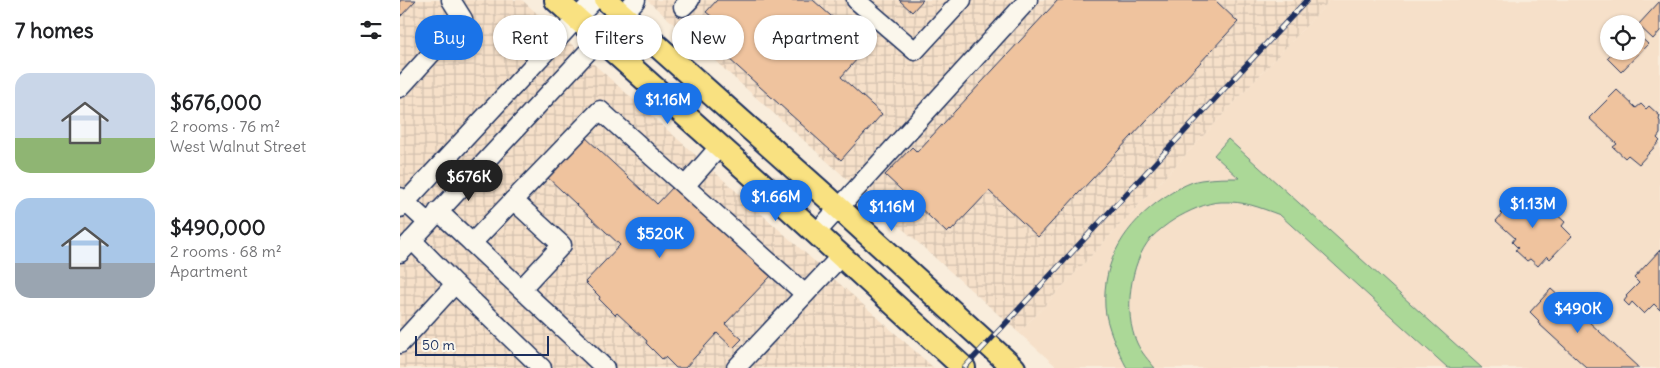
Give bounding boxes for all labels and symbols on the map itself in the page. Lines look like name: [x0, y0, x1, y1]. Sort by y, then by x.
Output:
pin: $1.16M: [627, 82, 709, 125]
pin: $676K: [434, 160, 504, 202]
pin: $1.66M: [735, 180, 817, 222]
pin: $1.13M: [1492, 186, 1574, 229]
pin: $1.16M: [851, 190, 933, 232]
pin: $520K: [625, 216, 695, 259]
pin: $490K: [1543, 292, 1613, 334]
scale bar: [415, 333, 549, 356]

